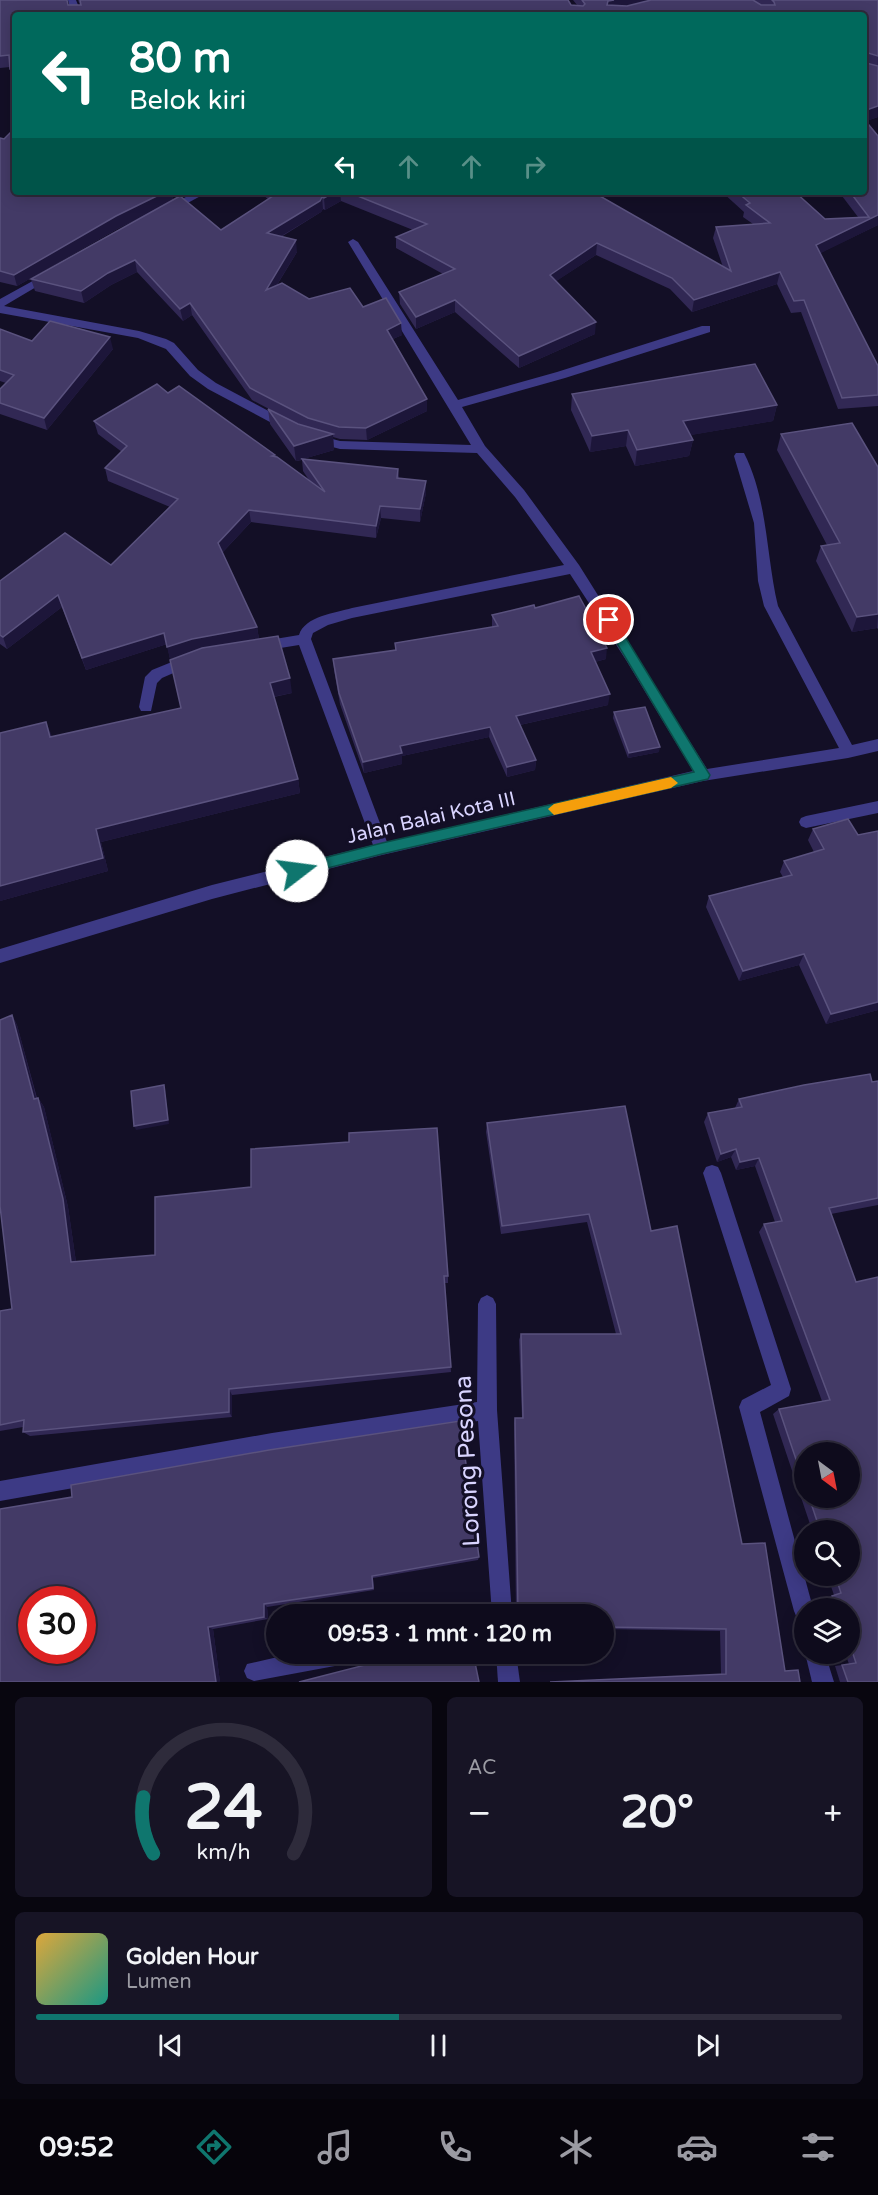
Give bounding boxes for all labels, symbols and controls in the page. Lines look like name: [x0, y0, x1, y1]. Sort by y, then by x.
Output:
text: 80 m: [129, 33, 231, 84]
icon: left: [30, 36, 108, 114]
text: Belok kiri: [129, 84, 246, 117]
icon: left: [329, 150, 362, 183]
icon: ahead: [392, 150, 425, 183]
icon: ahead: [455, 150, 488, 183]
icon: right: [518, 150, 551, 183]
pin: [583, 594, 634, 645]
icon: arrive: [592, 603, 625, 636]
street label: Jalan Balai Kota III: [345, 787, 518, 849]
position arrow: [265, 839, 329, 903]
street label: Lorong Pesona: [449, 1375, 486, 1547]
north arrow: [794, 1442, 860, 1508]
map controls: [794, 1442, 860, 1664]
button: search: [794, 1520, 860, 1586]
speed limit sign: 30: [18, 1586, 96, 1664]
button: layers: [794, 1598, 860, 1664]
text: 09:53 · 1 mnt · 120 m: [328, 1621, 552, 1647]
text: AC: [468, 1756, 496, 1780]
text: 24: [184, 1771, 262, 1846]
text: 20°: [620, 1786, 694, 1840]
text: −: [468, 1794, 491, 1833]
text: +: [823, 1794, 842, 1833]
text: km/h: [196, 1839, 250, 1865]
text: Golden Hour: [126, 1944, 258, 1970]
text: Lumen: [126, 1970, 192, 1994]
icon: previous: [154, 2029, 187, 2062]
icon: pause: [422, 2029, 455, 2062]
icon: next: [691, 2029, 724, 2062]
icon: directions: [193, 2126, 235, 2168]
icon: music: [314, 2126, 356, 2168]
icon: phone: [434, 2126, 476, 2168]
icon: climate: [555, 2126, 597, 2168]
icon: car: [676, 2126, 718, 2168]
icon: filters: [797, 2126, 839, 2168]
text: 09:52: [39, 2131, 114, 2164]

